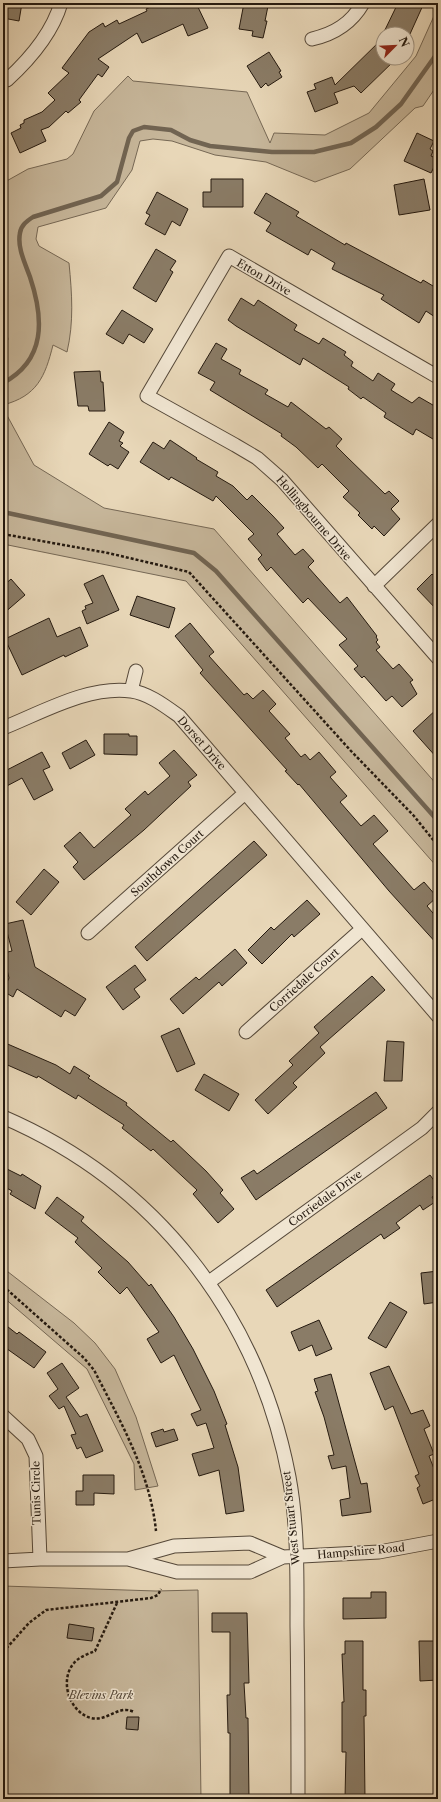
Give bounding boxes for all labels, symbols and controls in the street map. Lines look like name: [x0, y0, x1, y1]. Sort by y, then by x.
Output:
north arrow: [375, 26, 415, 66]
text: N: [396, 35, 413, 50]
street label: Etton Drive: [234, 256, 294, 298]
street label: Hollingbourne Drive: [273, 473, 355, 563]
street label: Dorset Drive: [175, 713, 229, 773]
street label: Southdown Court: [128, 826, 206, 899]
street label: Corriedale Court: [266, 945, 342, 1015]
street label: Corriedale Drive: [286, 1167, 364, 1229]
street label: Tunis Circle: [28, 1461, 44, 1525]
street label: West Stuart Street: [279, 1470, 303, 1567]
street label: Hampshire Road: [317, 1540, 406, 1562]
park label: Blevins Park: [68, 1688, 133, 1702]

